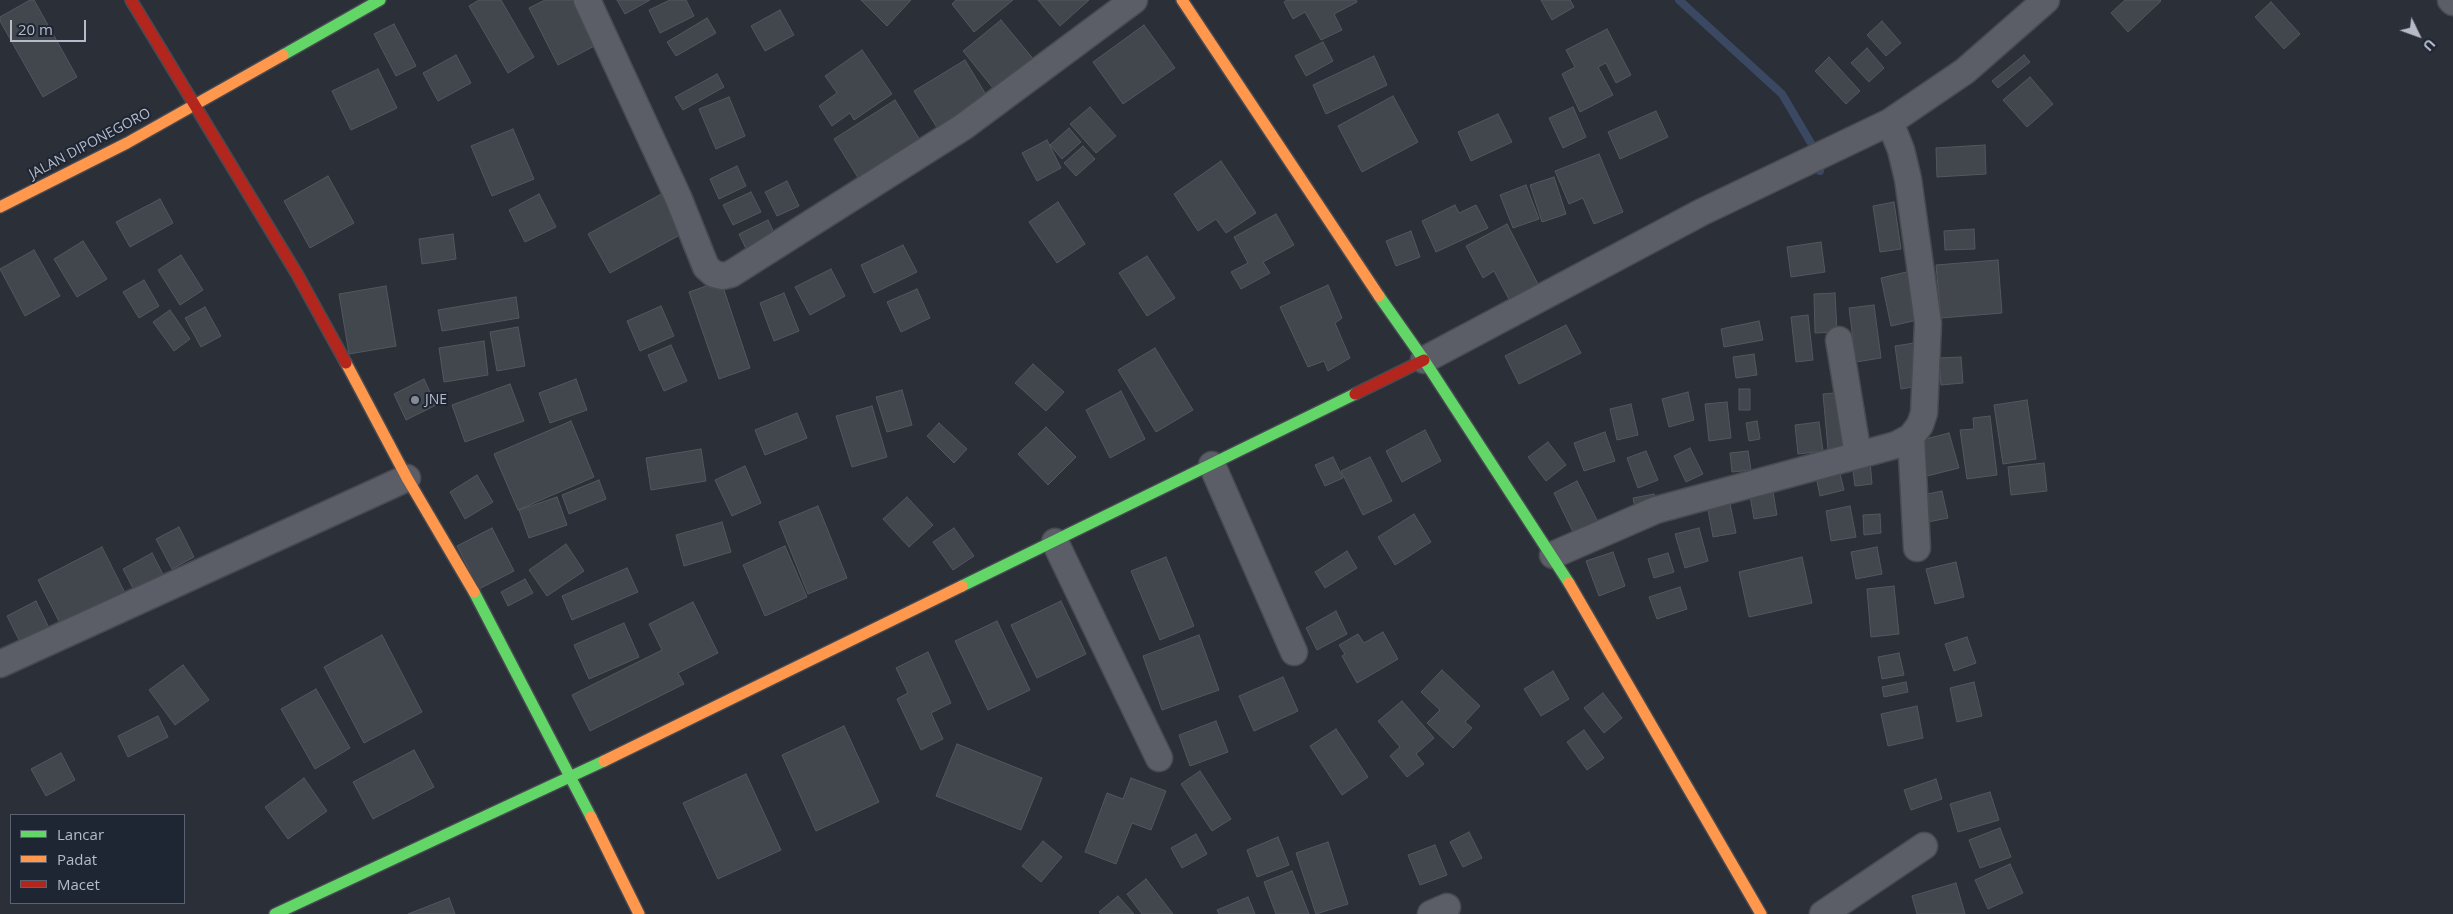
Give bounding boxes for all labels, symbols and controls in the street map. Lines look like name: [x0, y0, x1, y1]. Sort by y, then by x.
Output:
scale bar: [12, 10, 89, 42]
north arrow: [2393, 10, 2443, 60]
text: 20 m: [18, 19, 53, 39]
text: U: [2419, 35, 2440, 56]
street label: JALAN DIPONEGORO: [26, 105, 154, 183]
place label: JNE: [425, 392, 447, 408]
marker: JNE: [409, 394, 421, 406]
legend: [10, 814, 185, 904]
text: Lancar: [57, 824, 104, 844]
text: Padat: [57, 849, 97, 869]
text: Macet: [57, 874, 100, 894]

